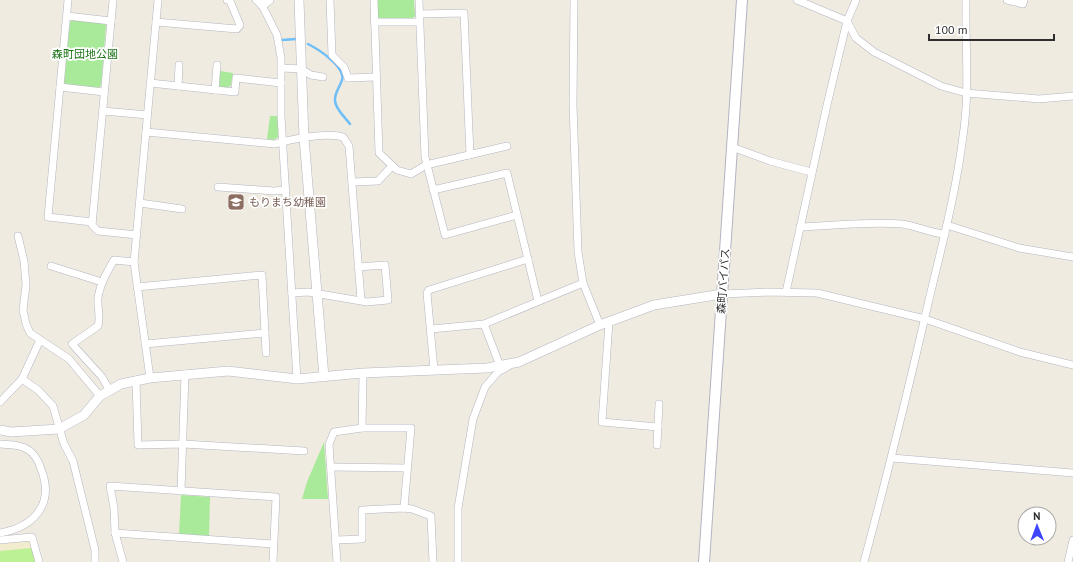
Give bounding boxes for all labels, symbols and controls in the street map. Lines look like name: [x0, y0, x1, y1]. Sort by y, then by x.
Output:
scale bar: [929, 16, 1054, 42]
text: 100 m: [935, 22, 968, 37]
park label: 森町団地公園: [52, 47, 118, 61]
school or university icon: もりまち幼稚園: [226, 192, 246, 212]
place label: もりまち幼稚園: [249, 195, 326, 209]
street label: 森町バイパス: [714, 248, 732, 314]
north arrow: [1017, 506, 1057, 546]
text: N: [1033, 509, 1041, 523]

